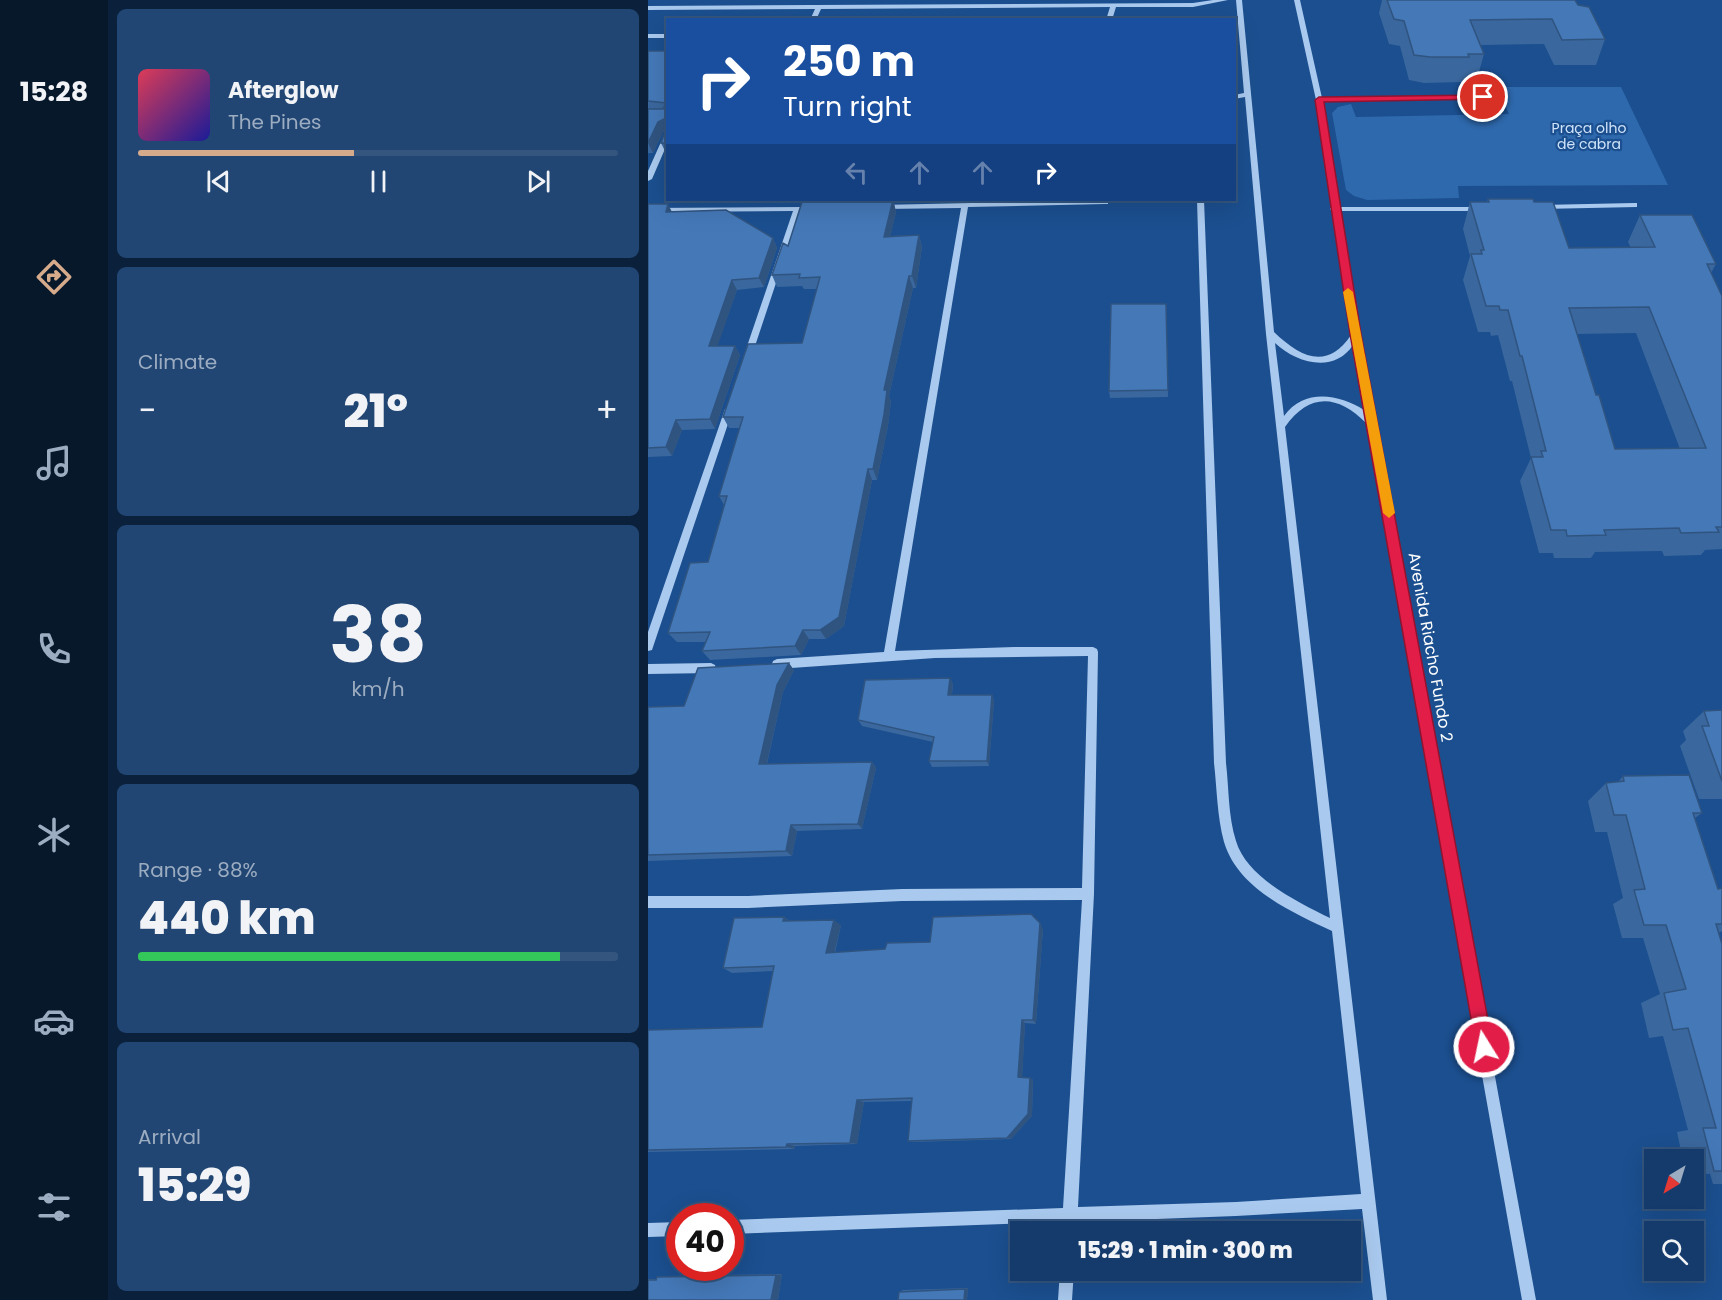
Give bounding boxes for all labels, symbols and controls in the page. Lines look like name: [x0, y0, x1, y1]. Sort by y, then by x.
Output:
text: 250 m: [783, 32, 915, 91]
icon: right: [684, 42, 762, 120]
pin: [1457, 71, 1508, 122]
text: 15:28: [20, 73, 88, 110]
text: Afterglow: [228, 75, 339, 106]
icon: arrive: [1466, 80, 1499, 113]
text: Turn right: [783, 88, 912, 125]
text: The Pines: [228, 108, 322, 136]
park label: Praça olho de cabra: [1552, 118, 1626, 154]
icon: left: [840, 156, 873, 189]
icon: ahead: [903, 156, 936, 189]
icon: ahead: [966, 156, 999, 189]
icon: right: [1029, 156, 1062, 189]
icon: previous: [202, 165, 235, 198]
icon: pause: [362, 165, 395, 198]
icon: next: [522, 165, 555, 198]
icon: directions: [33, 256, 75, 298]
text: Climate: [138, 348, 217, 376]
text: 21°: [344, 380, 408, 443]
text: −: [138, 387, 156, 434]
text: +: [595, 387, 618, 434]
icon: music: [33, 442, 75, 484]
street label: Avenida Riacho Fundo 2: [1403, 551, 1458, 744]
text: 38: [329, 580, 427, 689]
icon: phone: [33, 628, 75, 670]
text: km/h: [351, 675, 405, 703]
icon: climate: [33, 814, 75, 856]
text: Range · 88%: [138, 856, 258, 884]
text: 440 km: [138, 887, 315, 950]
icon: car: [33, 1000, 75, 1042]
position arrow: [1452, 1015, 1516, 1079]
text: Arrival: [138, 1123, 201, 1151]
north arrow: [1644, 1149, 1704, 1209]
map controls: [1644, 1149, 1704, 1281]
text: 15:29: [138, 1154, 251, 1217]
icon: filters: [33, 1186, 75, 1228]
speed limit sign: 40: [666, 1203, 744, 1281]
button: search: [1644, 1221, 1704, 1281]
text: 15:29 · 1 min · 300 m: [1078, 1235, 1293, 1266]

